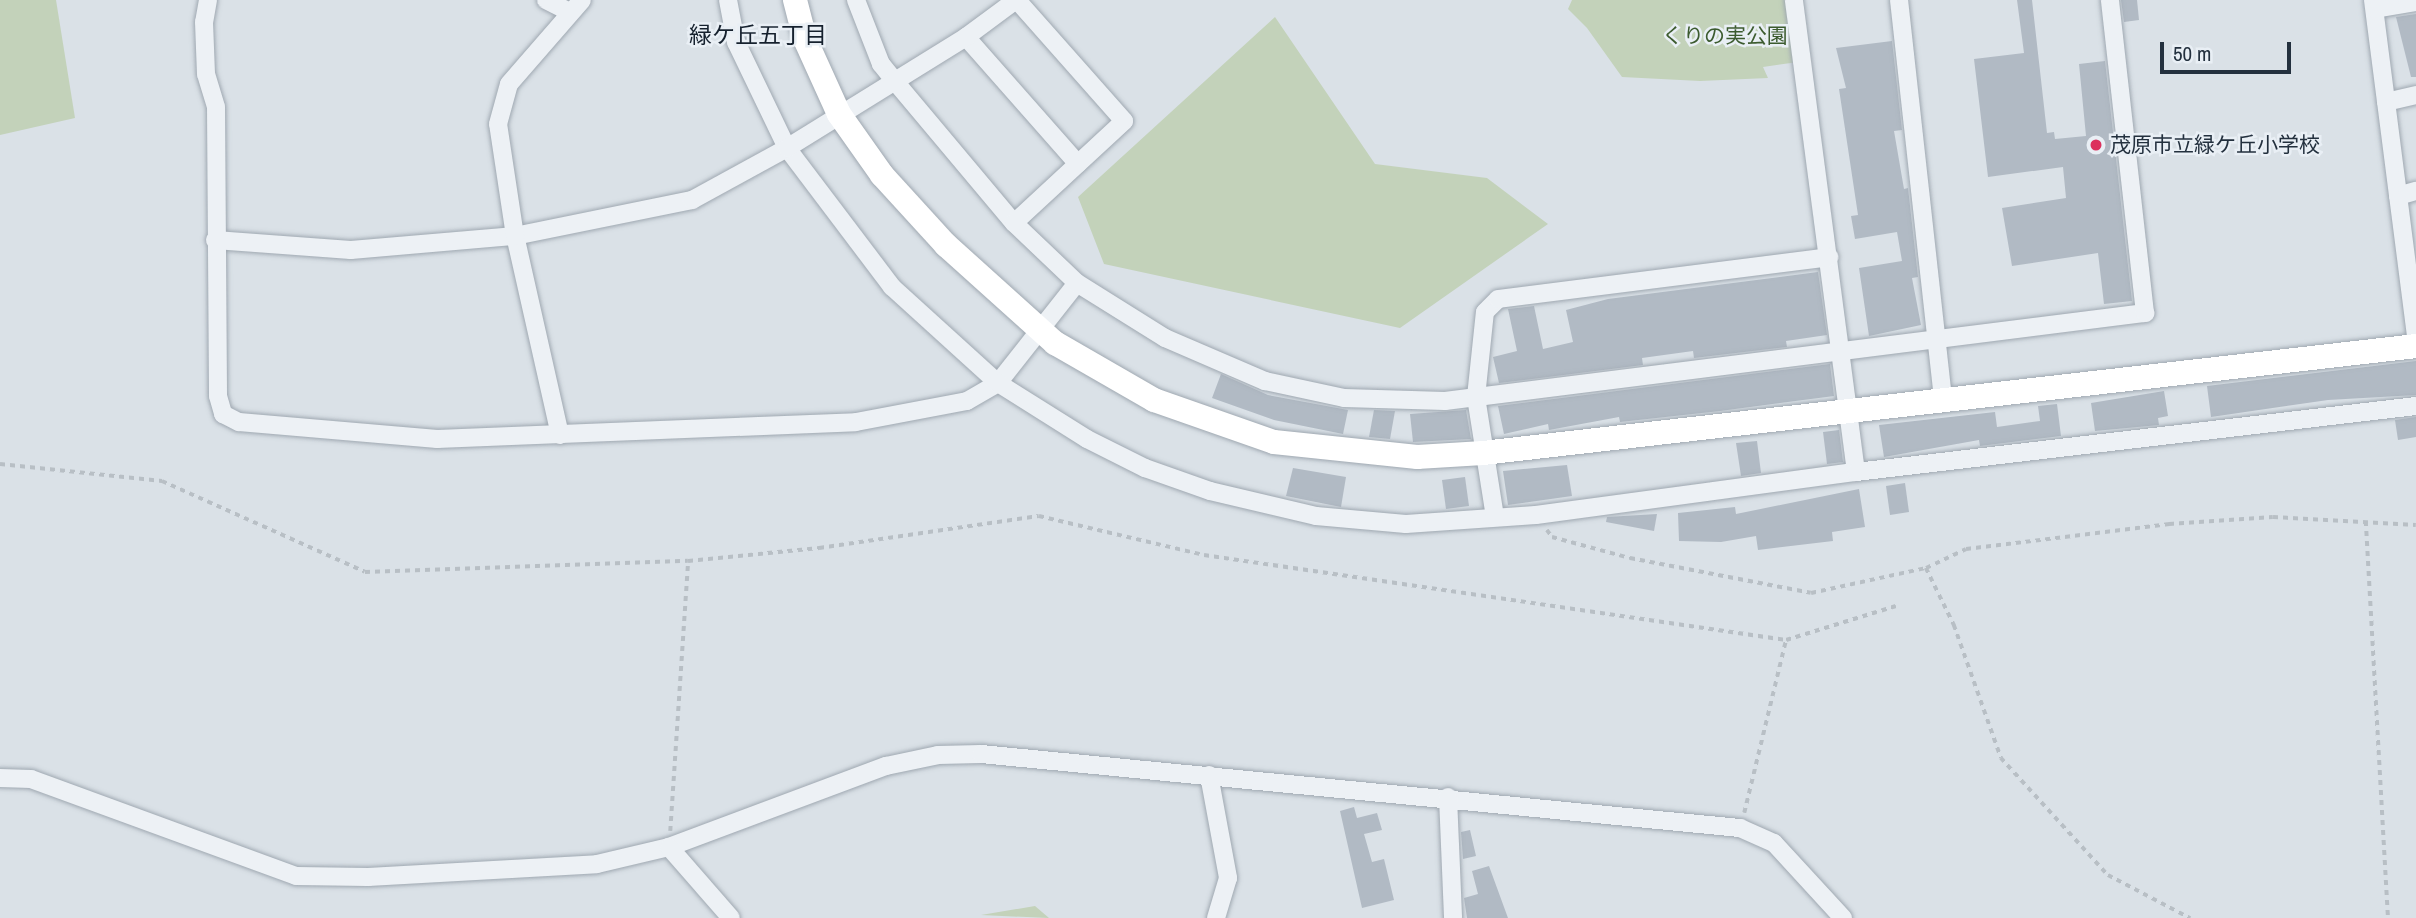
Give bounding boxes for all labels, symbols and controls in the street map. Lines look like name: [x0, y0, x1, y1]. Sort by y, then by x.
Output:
district label: 緑ケ丘五丁目: [689, 21, 827, 49]
park label: くりの実公園: [1662, 23, 1788, 49]
scale bar: [2164, 28, 2295, 72]
text: 50 m: [2173, 39, 2211, 68]
place label: 茂原市立緑ケ丘小学校: [2110, 132, 2320, 158]
marker: 茂原市立緑ケ丘小学校: [2088, 137, 2104, 153]

